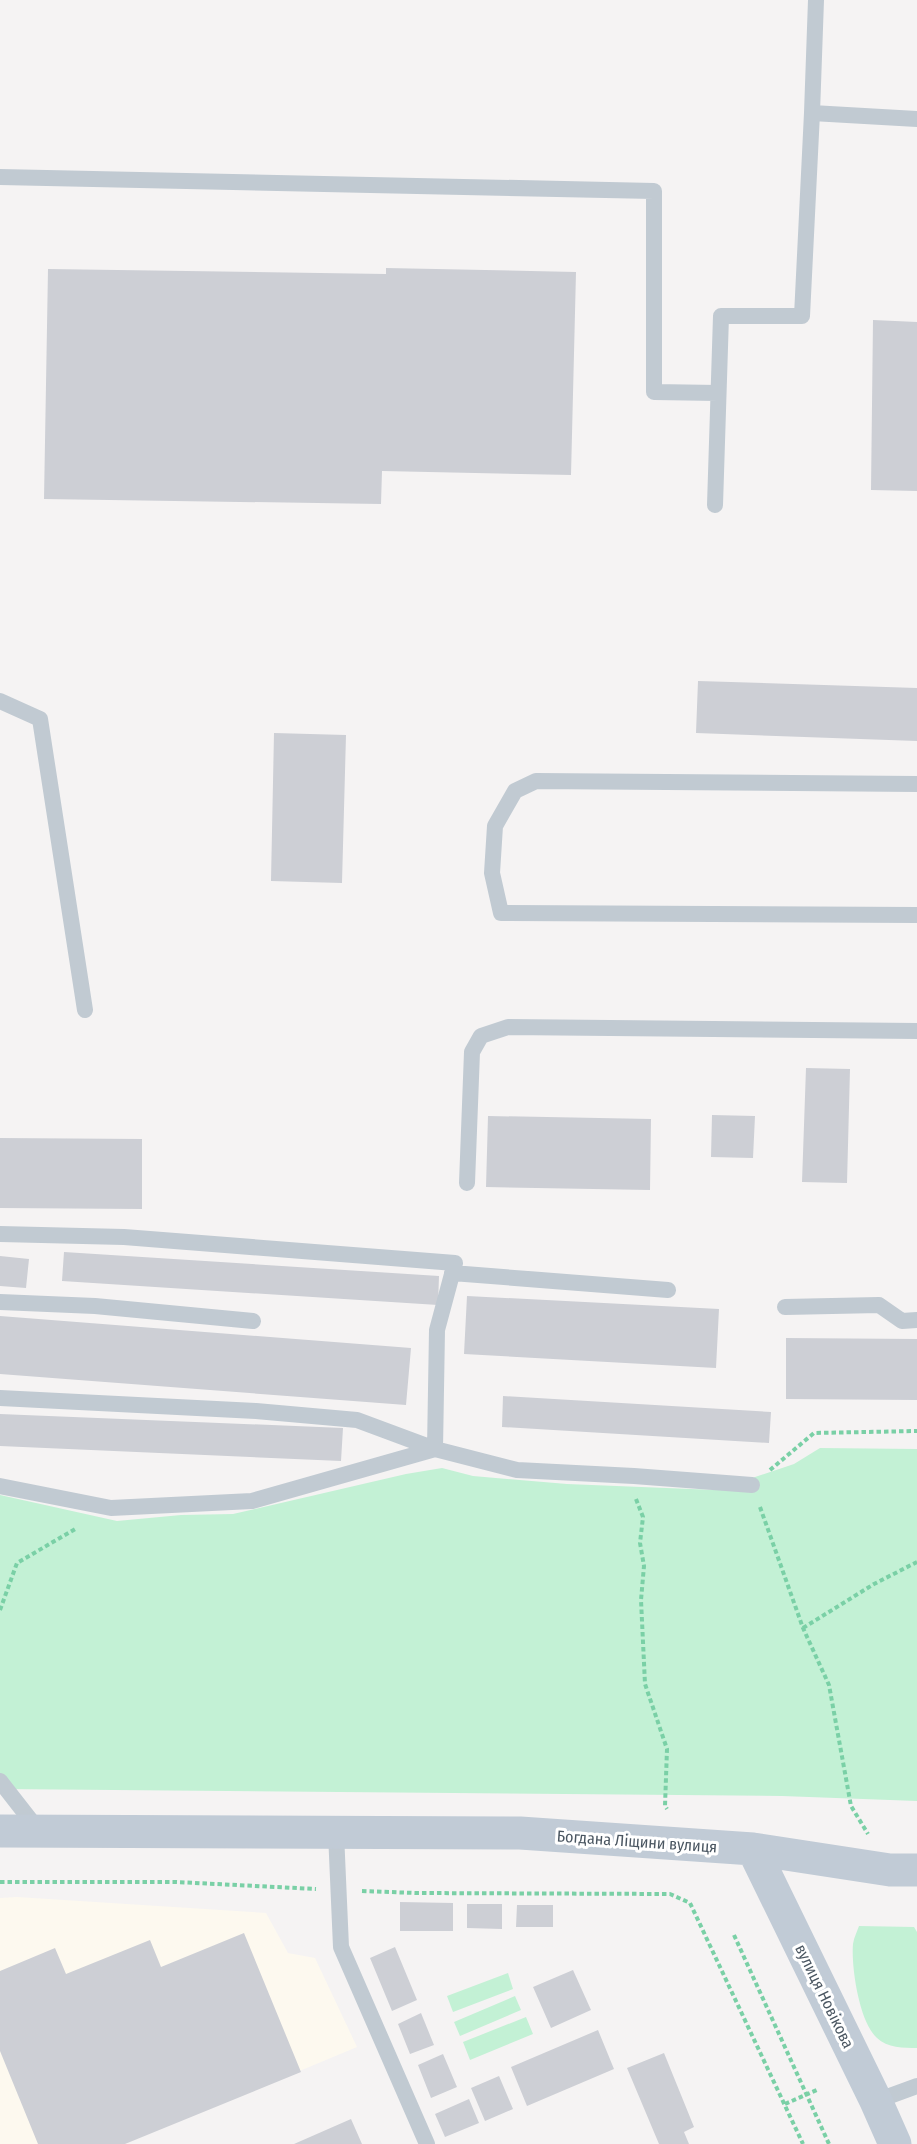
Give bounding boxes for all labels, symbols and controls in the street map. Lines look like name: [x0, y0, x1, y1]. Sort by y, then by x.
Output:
street label: Богдана Ліщини вулиця: [556, 1826, 718, 1857]
street label: вулиця Новікова: [791, 1941, 858, 2052]

